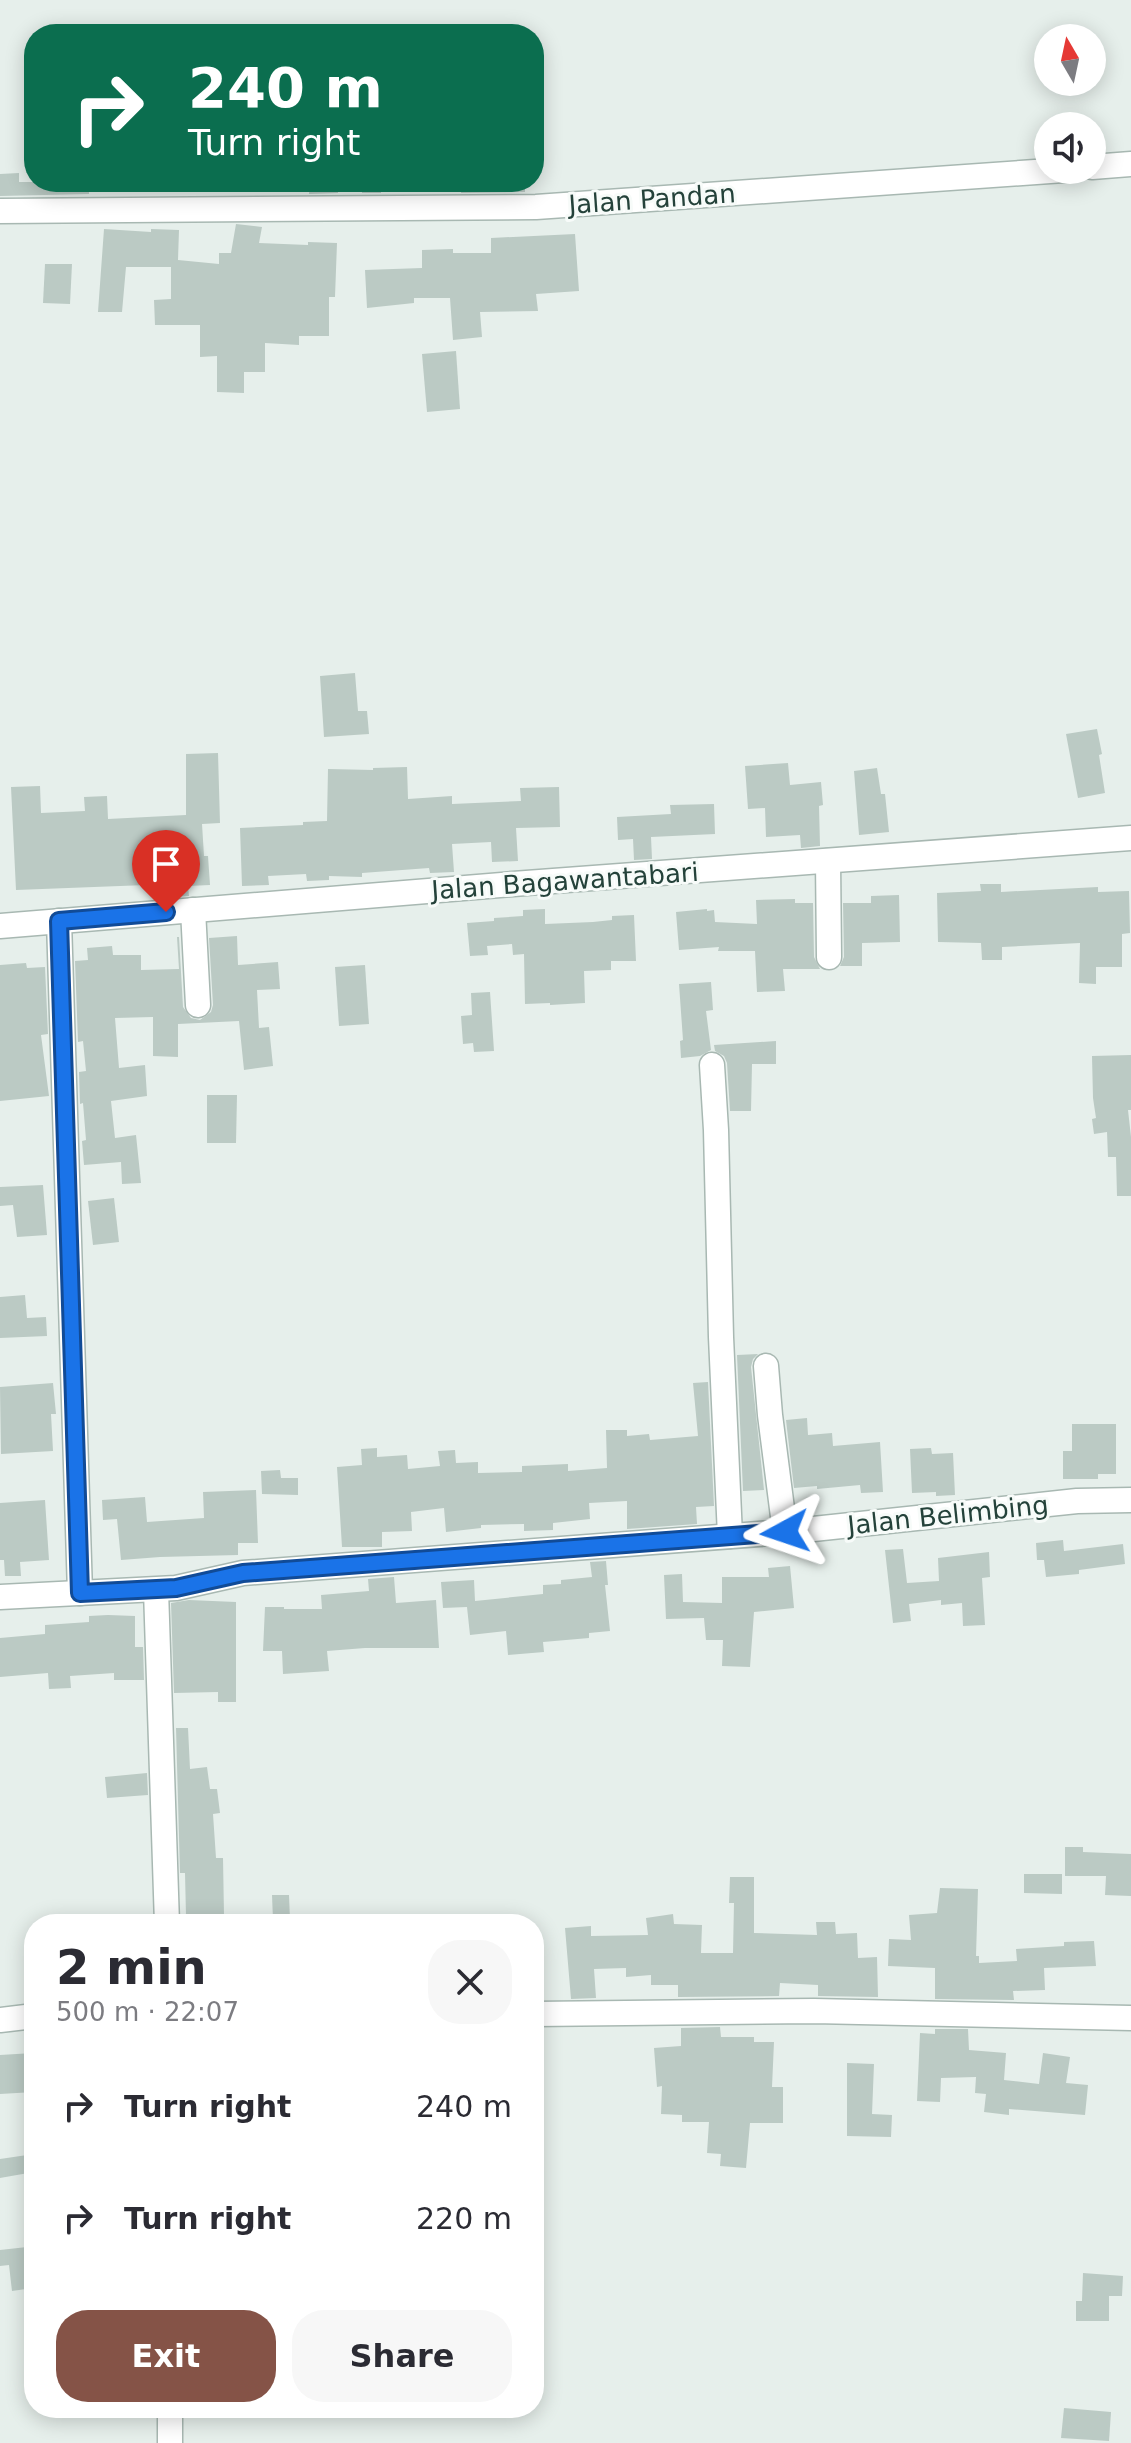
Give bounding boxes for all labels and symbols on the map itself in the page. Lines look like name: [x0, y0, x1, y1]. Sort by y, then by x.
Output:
north arrow: [1034, 24, 1106, 96]
street label: Jalan Pandan: [565, 178, 737, 220]
pin: [132, 830, 200, 912]
street label: Jalan Bagawantabari: [428, 857, 700, 905]
position arrow: [743, 1490, 827, 1574]
street label: Jalan Belimbing: [844, 1490, 1050, 1541]

